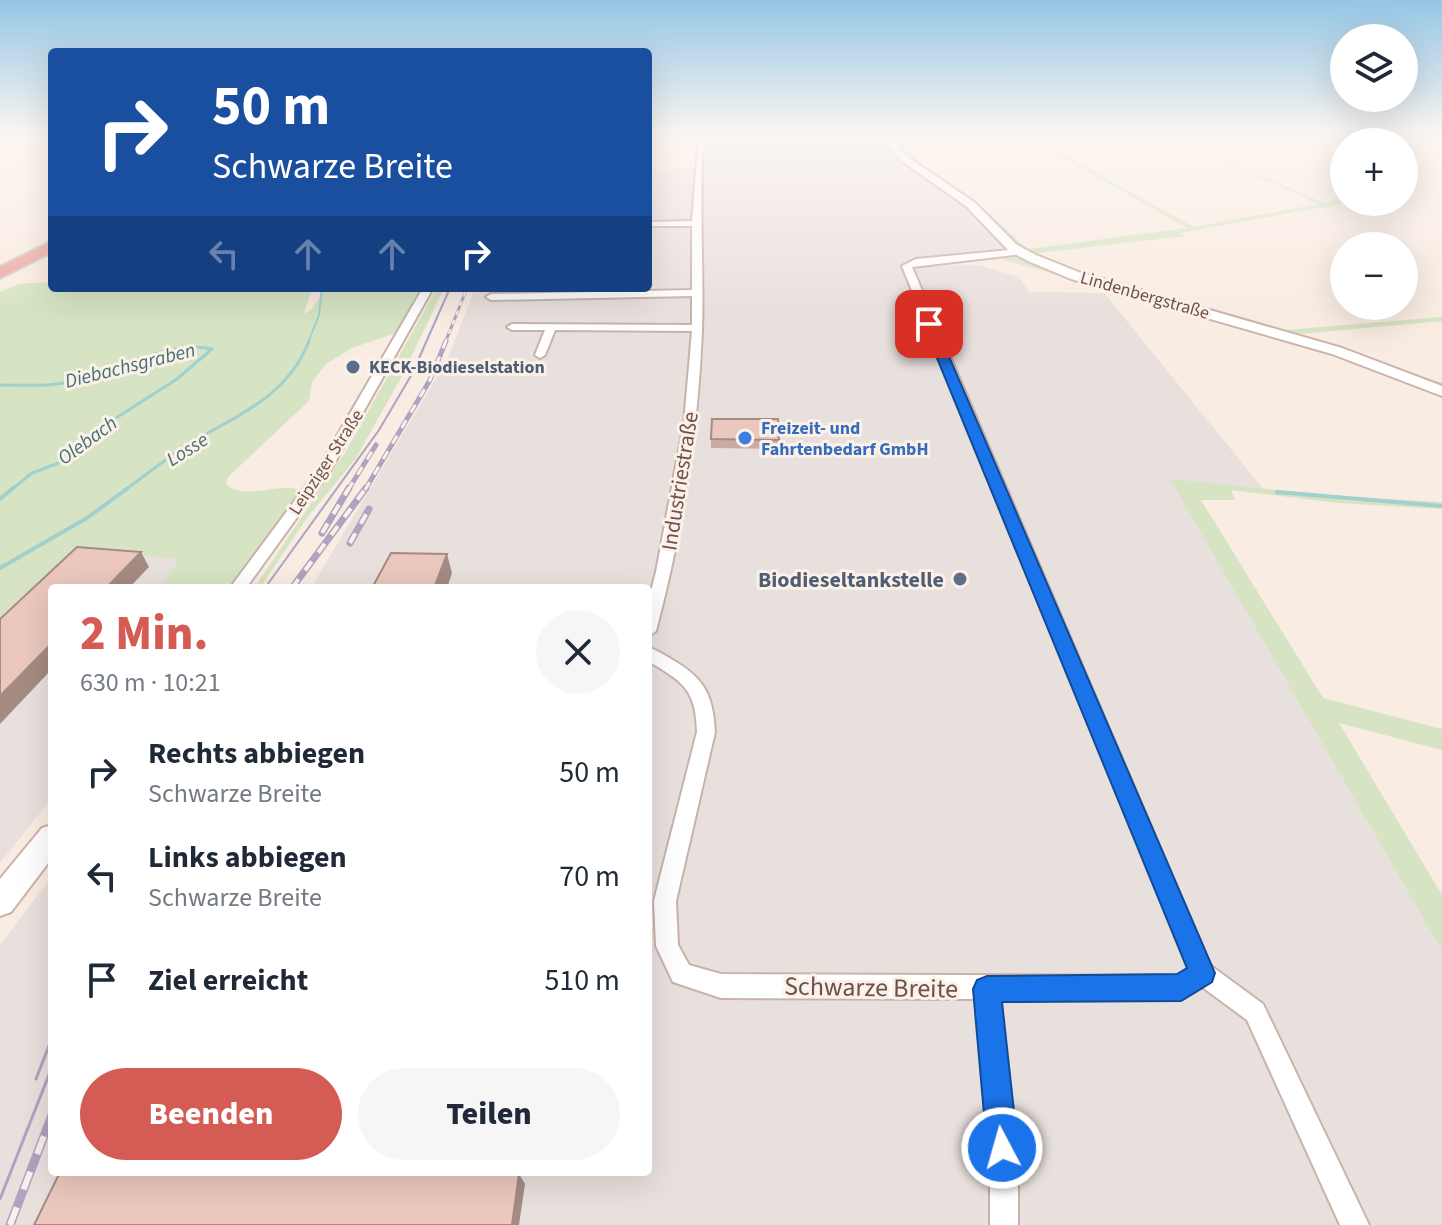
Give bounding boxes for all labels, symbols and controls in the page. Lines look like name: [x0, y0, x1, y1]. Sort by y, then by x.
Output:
map controls: [1330, 24, 1418, 320]
button: layers: [1330, 24, 1418, 112]
text: 50 m: [212, 67, 330, 146]
icon: right: [80, 80, 184, 184]
button: +: [1330, 128, 1418, 216]
text: Schwarze Breite: [212, 141, 453, 192]
icon: left: [202, 232, 246, 276]
icon: ahead: [286, 232, 330, 276]
icon: ahead: [370, 232, 414, 276]
icon: right: [454, 232, 498, 276]
button: −: [1330, 232, 1418, 320]
street label: Lindenbergstraße: [1077, 265, 1212, 326]
pin: [895, 290, 963, 358]
icon: arrive: [907, 302, 951, 346]
water label: Diebachsgraben: [62, 336, 198, 396]
place label: KECK-Biodieselstation: [369, 355, 545, 380]
marker: KECK-Biodieselstation: [344, 358, 362, 376]
street label: Leipziger Straße: [283, 405, 370, 520]
street label: Industriestraße: [653, 409, 707, 553]
water label: Olebach: [52, 410, 123, 472]
place label: Freizeit- und Fahrtenbedarf GmbH: [761, 416, 929, 462]
water label: Losse: [161, 426, 214, 474]
marker: Freizeit- und Fahrtenbedarf GmbH: [736, 429, 754, 447]
place label: Biodieseltankstelle: [758, 564, 944, 596]
marker: Biodieseltankstelle: [951, 570, 969, 588]
text: 2 Min.: [80, 600, 208, 668]
button: close: [536, 610, 620, 694]
text: 630 m · 10:21: [80, 664, 221, 701]
text: Rechts abbiegen: [148, 732, 365, 775]
icon: right: [80, 750, 124, 794]
text: 50 m: [559, 751, 620, 794]
text: Schwarze Breite: [148, 775, 322, 812]
text: Links abbiegen: [148, 836, 347, 879]
icon: left: [80, 854, 124, 898]
text: 70 m: [559, 855, 620, 898]
text: Schwarze Breite: [148, 879, 322, 916]
icon: arrive: [80, 958, 124, 1002]
text: Ziel erreicht: [148, 959, 308, 1002]
text: 510 m: [544, 959, 620, 1002]
street label: Schwarze Breite: [784, 967, 958, 1008]
button: Beenden: [80, 1068, 342, 1160]
button: Teilen: [358, 1068, 620, 1160]
position arrow: [960, 1106, 1044, 1190]

